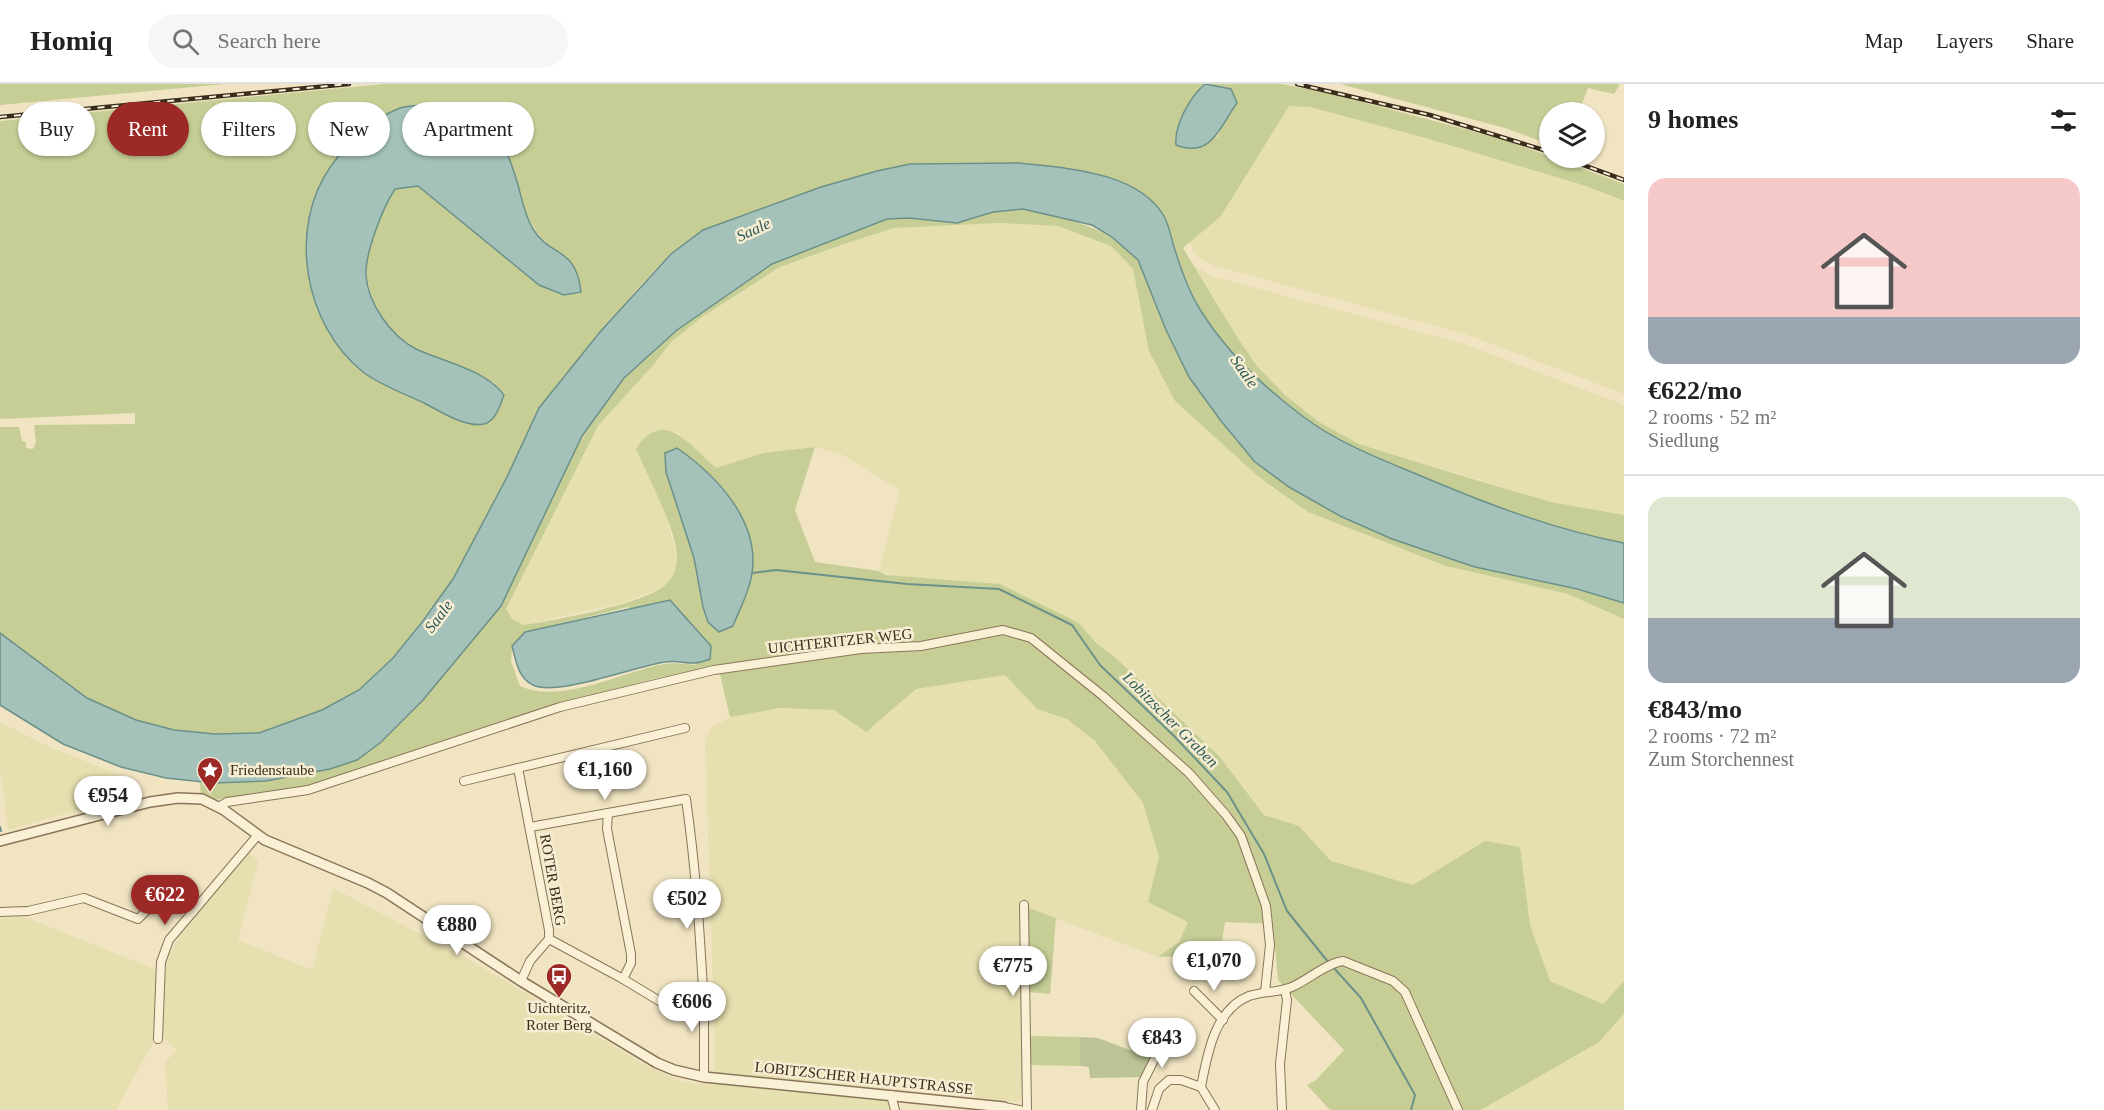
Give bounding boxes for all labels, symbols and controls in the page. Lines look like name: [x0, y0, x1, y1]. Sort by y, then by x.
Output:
search box: [148, 14, 568, 68]
text: Homiq: [30, 25, 112, 56]
icon: search: [169, 25, 202, 58]
text: Search here: [217, 28, 321, 53]
text: Map: [1865, 29, 1903, 53]
text: Layers: [1936, 29, 1993, 53]
text: Share: [2026, 29, 2074, 53]
chip: Buy: [18, 102, 95, 156]
chip: Rent: [107, 102, 189, 156]
chip: Filters: [201, 102, 296, 156]
chip: New: [308, 102, 390, 156]
chip: Apartment: [402, 102, 534, 156]
map controls: [1539, 102, 1605, 168]
button: layers: [1539, 102, 1605, 168]
icon: filters: [2047, 104, 2080, 137]
text: 9 homes: [1648, 105, 1738, 134]
water label: Saale: [734, 214, 773, 245]
icon: home: [1810, 217, 1918, 325]
water label: Saale: [1227, 352, 1262, 391]
text: €622/mo: [1648, 376, 1742, 405]
text: 2 rooms · 52 m²: [1648, 406, 1776, 428]
text: Siedlung: [1648, 429, 1719, 451]
icon: home: [1810, 536, 1918, 644]
water label: Saale: [421, 597, 456, 636]
street label: UICHTERITZER WEG: [767, 625, 913, 657]
water label: Lobitzscher Graben: [1119, 668, 1222, 770]
text: €843/mo: [1648, 695, 1742, 724]
text: 2 rooms · 72 m²: [1648, 725, 1776, 747]
text: Zum Storchennest: [1648, 748, 1794, 770]
pin: €1,160: [556, 750, 654, 801]
place icon: Friedenstaube: [195, 755, 225, 793]
text: €1,160: [578, 758, 633, 780]
place label: Friedenstaube: [230, 762, 314, 778]
pin: €954: [72, 776, 144, 827]
text: €954: [88, 784, 128, 806]
street label: ROTER BERG: [537, 833, 569, 927]
pin: €622: [129, 875, 201, 926]
pin: €502: [651, 879, 723, 930]
text: €622: [145, 883, 185, 905]
text: €502: [667, 887, 707, 909]
pin: €880: [421, 905, 493, 956]
text: €880: [437, 913, 477, 935]
pin: €1,070: [1165, 941, 1263, 992]
pin: €775: [977, 946, 1049, 997]
text: €1,070: [1187, 949, 1242, 971]
text: €775: [993, 954, 1033, 976]
bus stop icon: Uichteritz, Roter Berg: [544, 961, 574, 999]
pin: €606: [656, 982, 728, 1033]
text: €606: [672, 990, 712, 1012]
place label: Uichteritz, Roter Berg: [526, 1000, 592, 1033]
pin: €843: [1126, 1018, 1198, 1069]
text: €843: [1142, 1026, 1182, 1048]
street label: LOBITZSCHER HAUPTSTRASSE: [754, 1059, 974, 1097]

